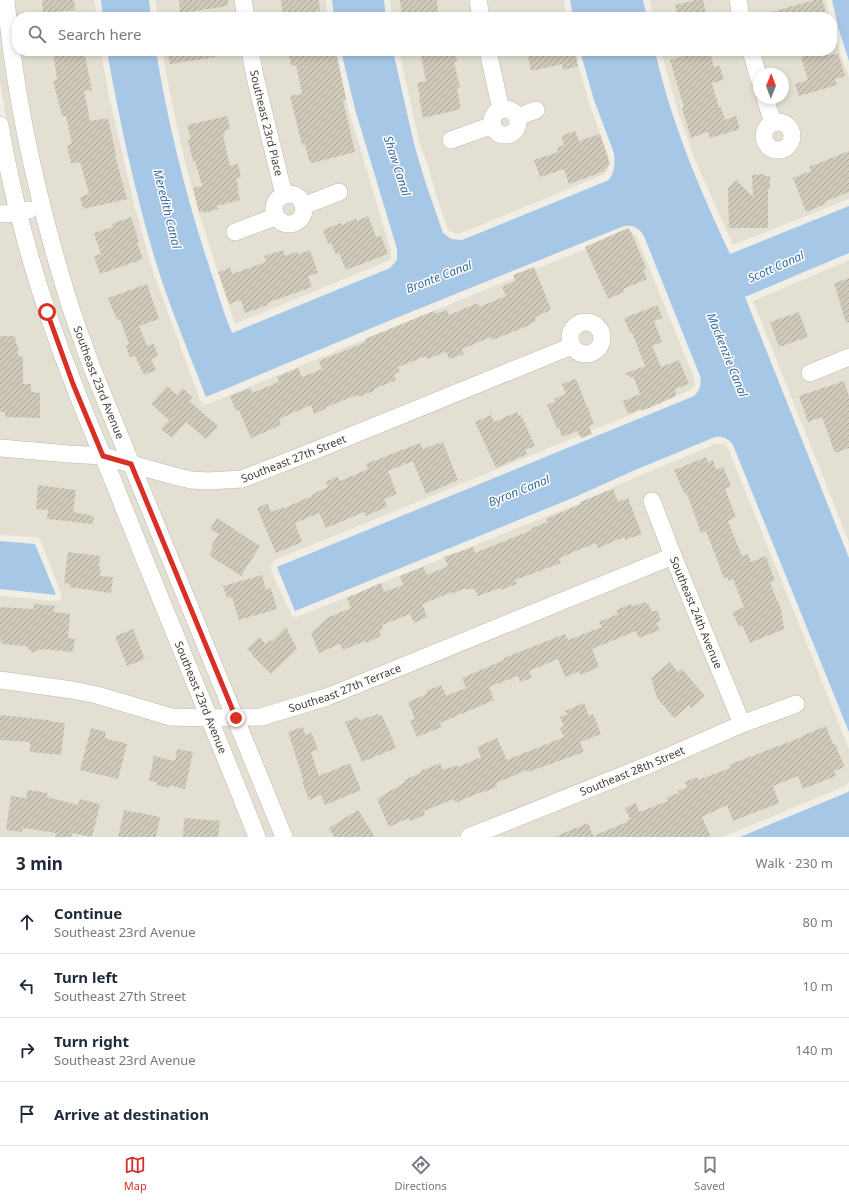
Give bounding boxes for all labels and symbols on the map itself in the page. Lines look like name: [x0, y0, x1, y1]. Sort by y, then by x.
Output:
north arrow: [753, 68, 789, 104]
street label: Southeast 23rd Place: [247, 69, 287, 178]
water label: Shaw Canal: [380, 134, 415, 199]
water label: Meredith Canal: [149, 167, 186, 251]
water label: Scott Canal: [745, 246, 808, 287]
water label: Bronte Canal: [403, 256, 475, 297]
route start: [38, 303, 56, 321]
water label: Mackenzie Canal: [703, 310, 752, 400]
street label: Southeast 23rd Avenue: [71, 324, 128, 441]
street label: Southeast 27th Street: [239, 431, 348, 486]
water label: Byron Canal: [486, 470, 553, 511]
street label: Southeast 24th Avenue: [667, 554, 726, 671]
street label: Southeast 23rd Avenue: [172, 639, 231, 756]
street label: Southeast 27th Terrace: [286, 660, 403, 715]
route end: [227, 709, 245, 727]
street label: Southeast 28th Street: [577, 742, 687, 799]

